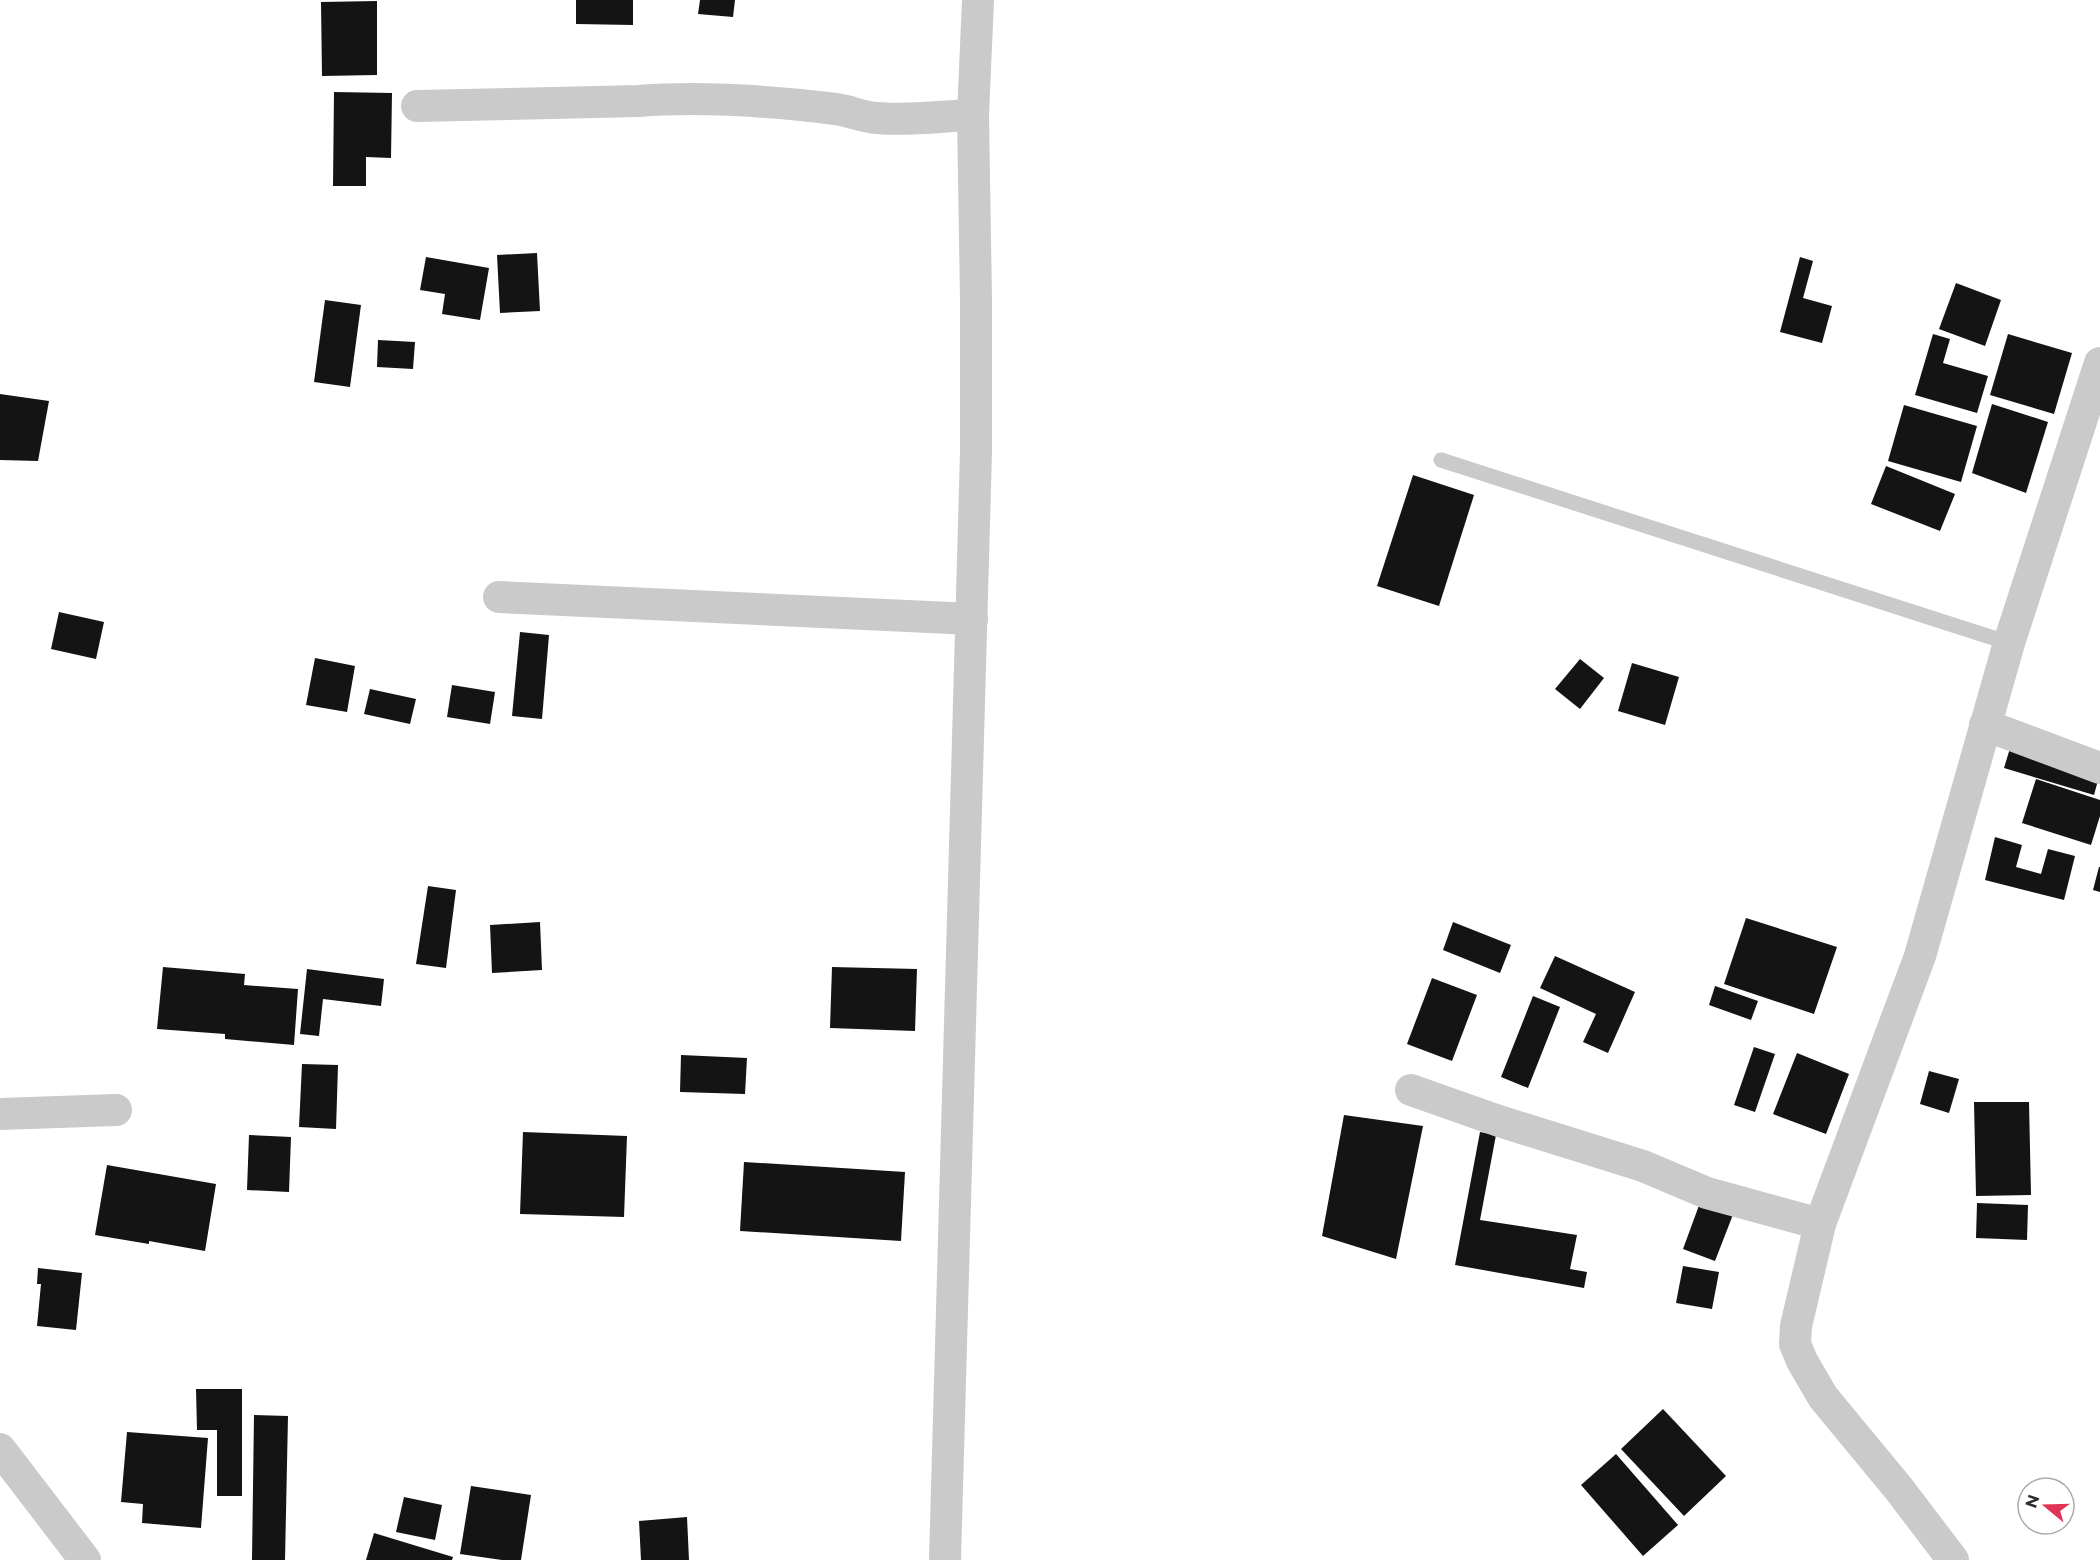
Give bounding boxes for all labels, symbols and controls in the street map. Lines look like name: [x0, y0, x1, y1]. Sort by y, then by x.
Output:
north arrow: [2016, 1476, 2076, 1536]
text: N: [2021, 1492, 2043, 1510]

